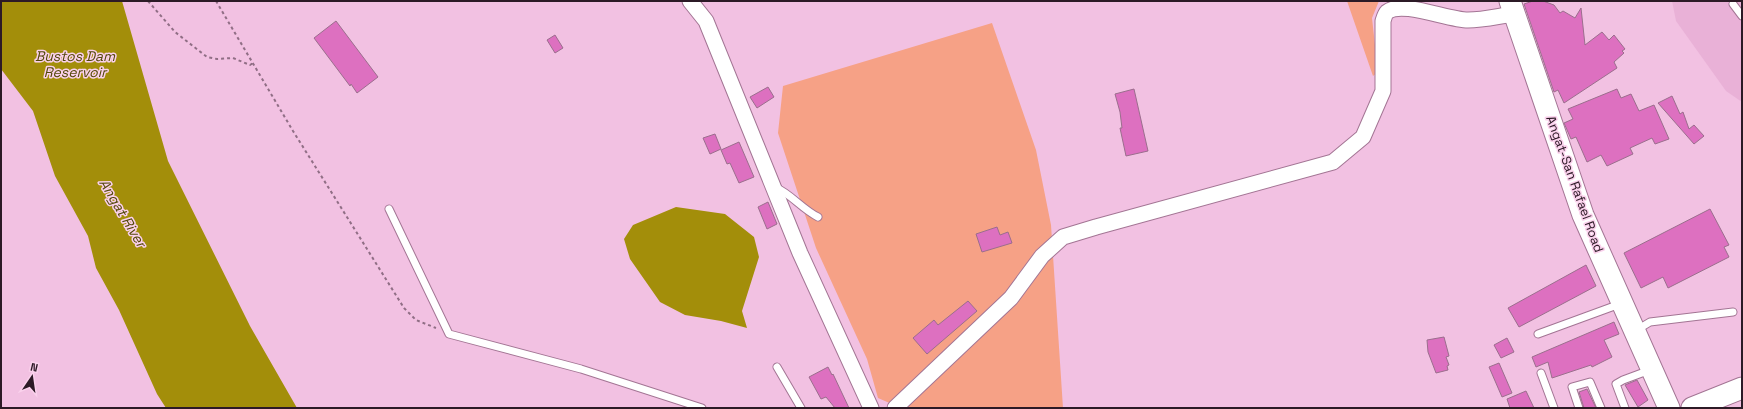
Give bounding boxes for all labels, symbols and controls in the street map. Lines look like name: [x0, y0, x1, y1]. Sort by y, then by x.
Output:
water label: Bustos Dam Reservoir: [35, 47, 116, 81]
street label: Angat-San Rafael Road: [1542, 113, 1608, 255]
water label: Angat River: [95, 175, 151, 252]
north arrow: [12, 357, 52, 397]
text: N: [29, 360, 39, 375]

